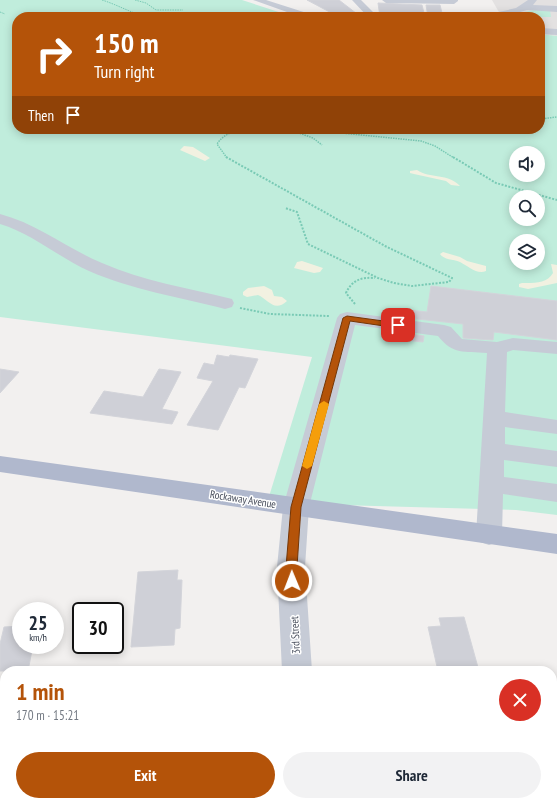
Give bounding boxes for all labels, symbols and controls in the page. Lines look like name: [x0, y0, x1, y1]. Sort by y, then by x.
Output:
text: 150 m: [94, 24, 158, 61]
icon: right: [28, 28, 80, 80]
text: Turn right: [94, 60, 154, 83]
icon: arrive: [62, 104, 84, 126]
text: Then: [28, 106, 54, 125]
map controls: [509, 146, 545, 270]
button: sound: [509, 146, 545, 182]
button: search: [509, 190, 545, 226]
button: layers: [509, 234, 545, 270]
pin: [381, 308, 415, 342]
icon: arrive: [387, 314, 409, 336]
street label: Rockaway Avenue: [209, 487, 278, 511]
position arrow: [271, 560, 313, 602]
speed limit sign: 30: [72, 602, 124, 654]
text: 25: [28, 610, 48, 636]
street label: 3rd Street: [287, 616, 303, 654]
text: km/h: [29, 631, 47, 644]
text: 1 min: [16, 676, 64, 707]
button: close: [499, 679, 541, 721]
text: 170 m · 15:21: [16, 707, 79, 724]
button: Exit: [16, 752, 275, 798]
button: Share: [283, 752, 541, 798]

